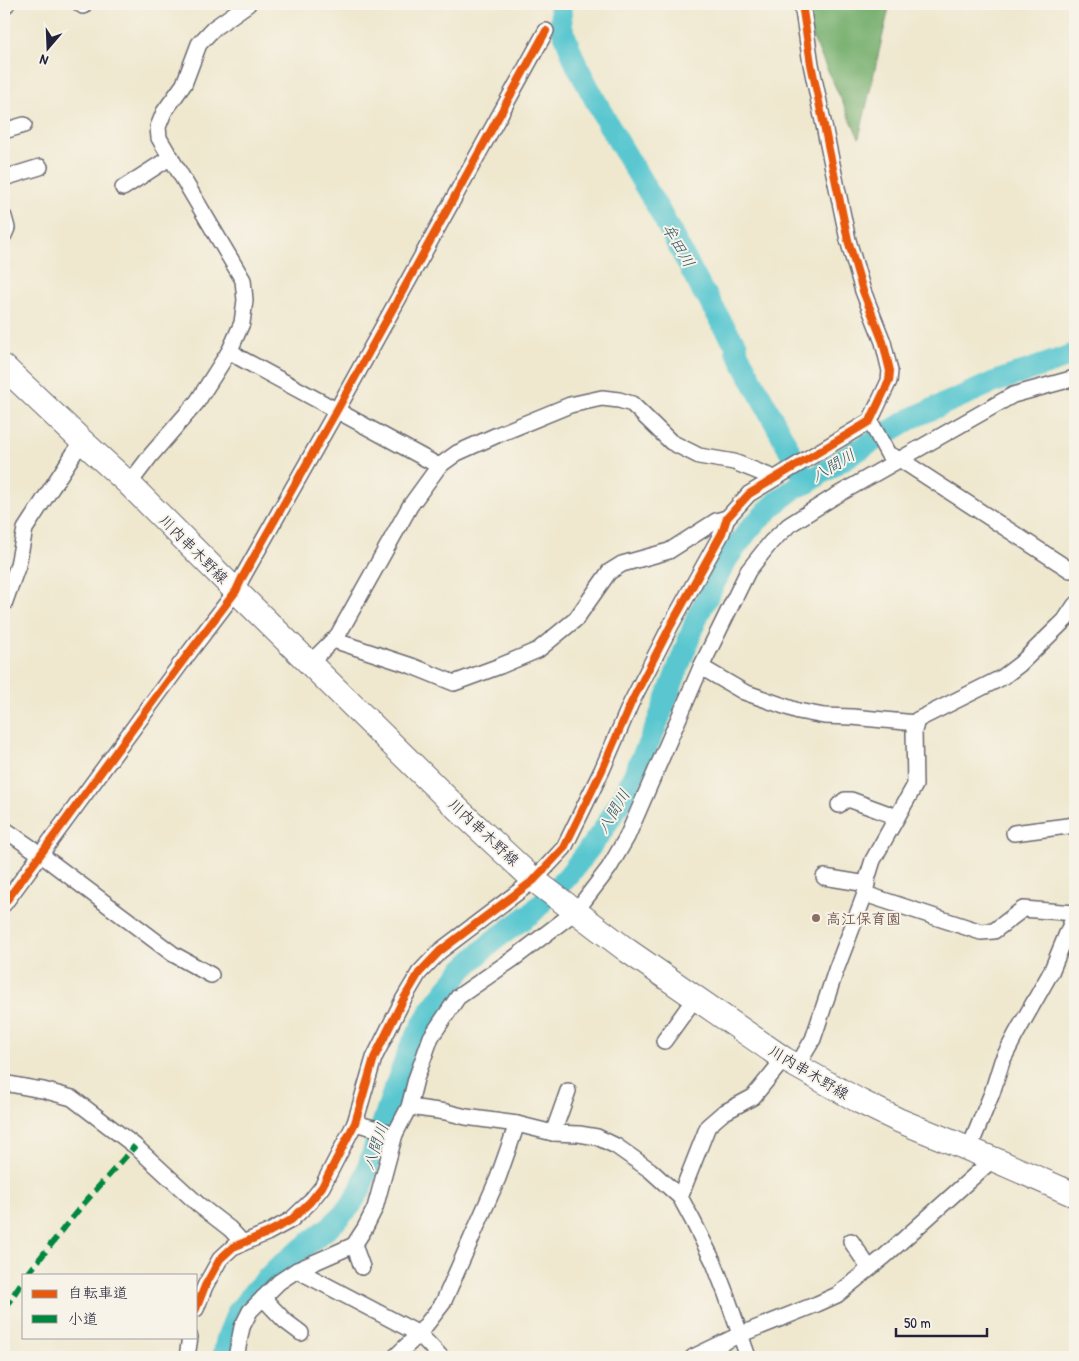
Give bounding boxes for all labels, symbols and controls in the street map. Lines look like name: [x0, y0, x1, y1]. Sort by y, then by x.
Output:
north arrow: [22, 22, 72, 72]
text: N: [36, 50, 50, 71]
water label: 牟田川: [657, 219, 701, 271]
water label: 八間川: [807, 443, 859, 487]
street label: 川内串木野線: [155, 510, 233, 588]
water label: 八間川: [591, 785, 635, 837]
street label: 川内串木野線: [444, 794, 524, 870]
place label: 高江保育園: [826, 908, 901, 929]
marker: 高江保育園: [810, 912, 822, 924]
street label: 川内串木野線: [765, 1040, 853, 1104]
water label: 八間川: [357, 1120, 393, 1172]
legend: [22, 1274, 198, 1338]
text: 自転車道: [68, 1282, 128, 1303]
scale bar: [896, 1306, 988, 1338]
text: 小道: [68, 1308, 98, 1329]
text: 50 m: [904, 1312, 931, 1333]

